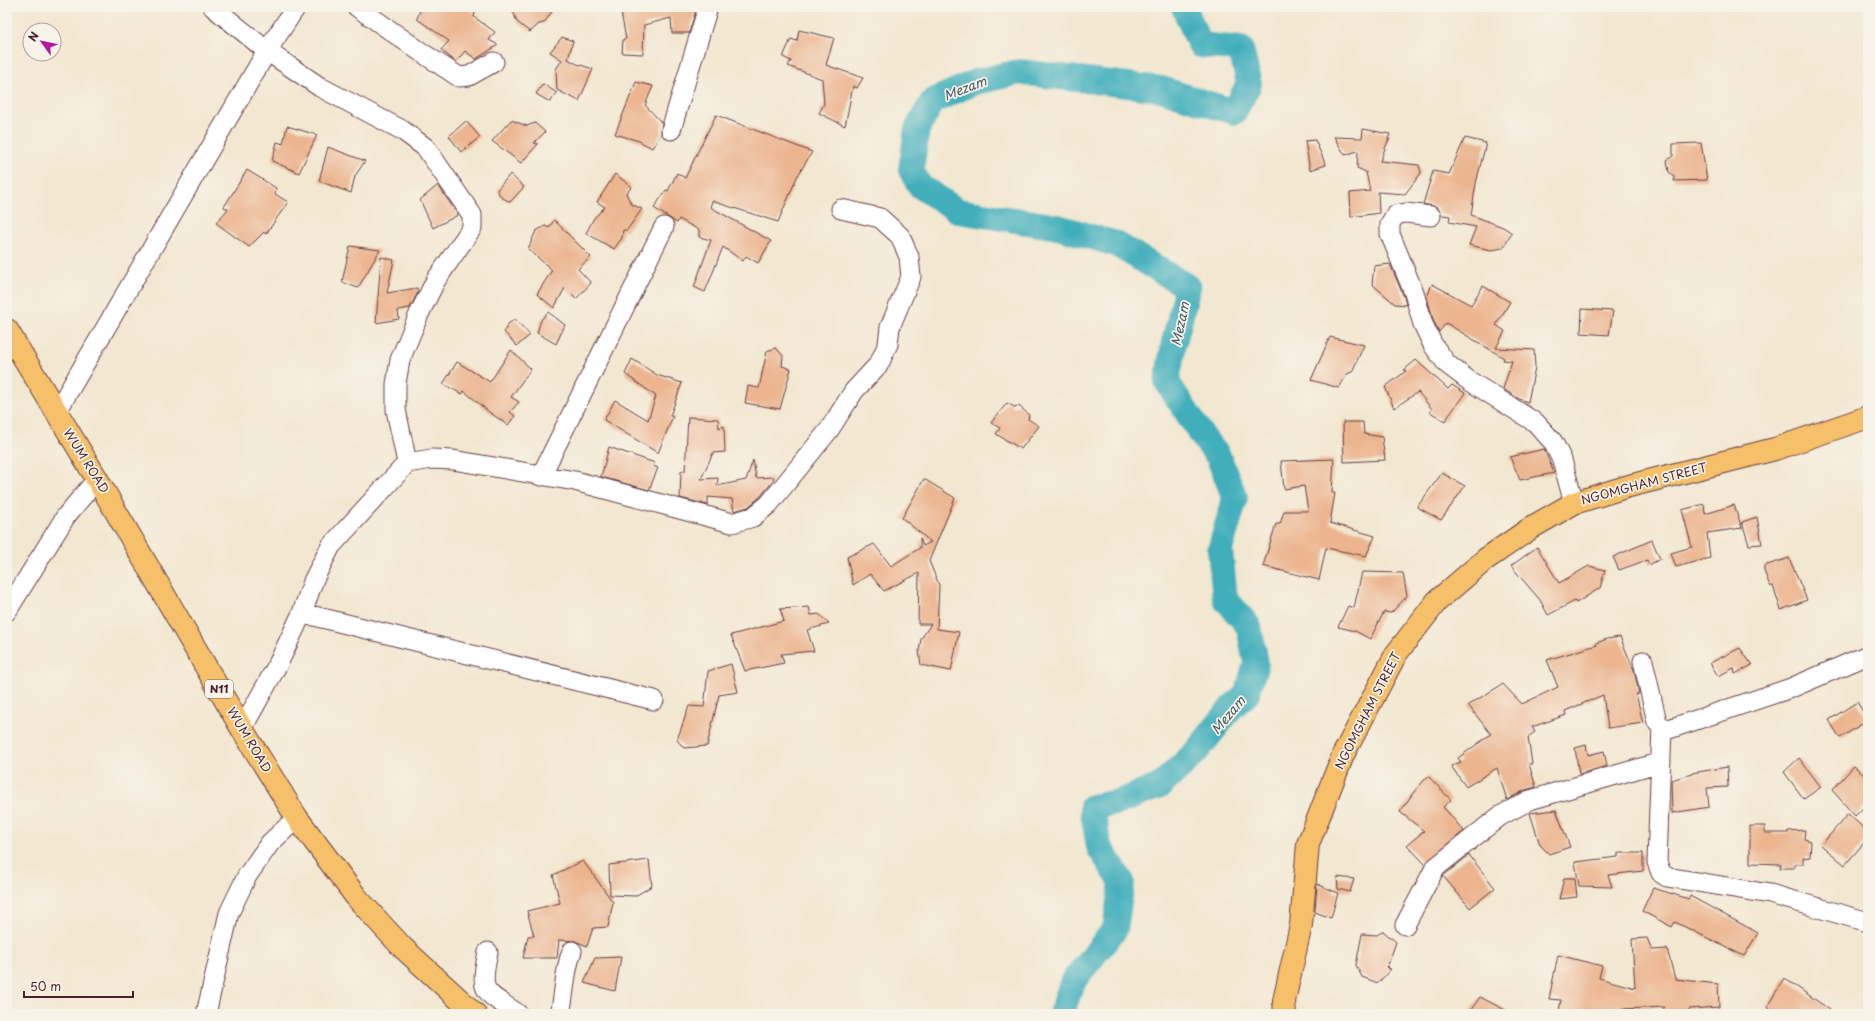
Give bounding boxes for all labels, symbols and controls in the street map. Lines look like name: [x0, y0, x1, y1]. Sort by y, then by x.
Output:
north arrow: [22, 22, 62, 62]
text: N: [24, 28, 43, 45]
water label: Mezam: [941, 70, 990, 104]
water label: Mezam: [1166, 299, 1194, 348]
street label: WUM ROAD: [60, 425, 114, 496]
street label: NGOMGHAM STREET: [1579, 457, 1709, 509]
street label: NGOMGHAM STREET: [1330, 648, 1405, 772]
road number: N11: [205, 680, 233, 698]
water label: Mezam: [1206, 691, 1250, 738]
street label: WUM ROAD: [223, 703, 277, 776]
scale bar: [24, 973, 133, 999]
text: 50 m: [30, 977, 61, 995]

